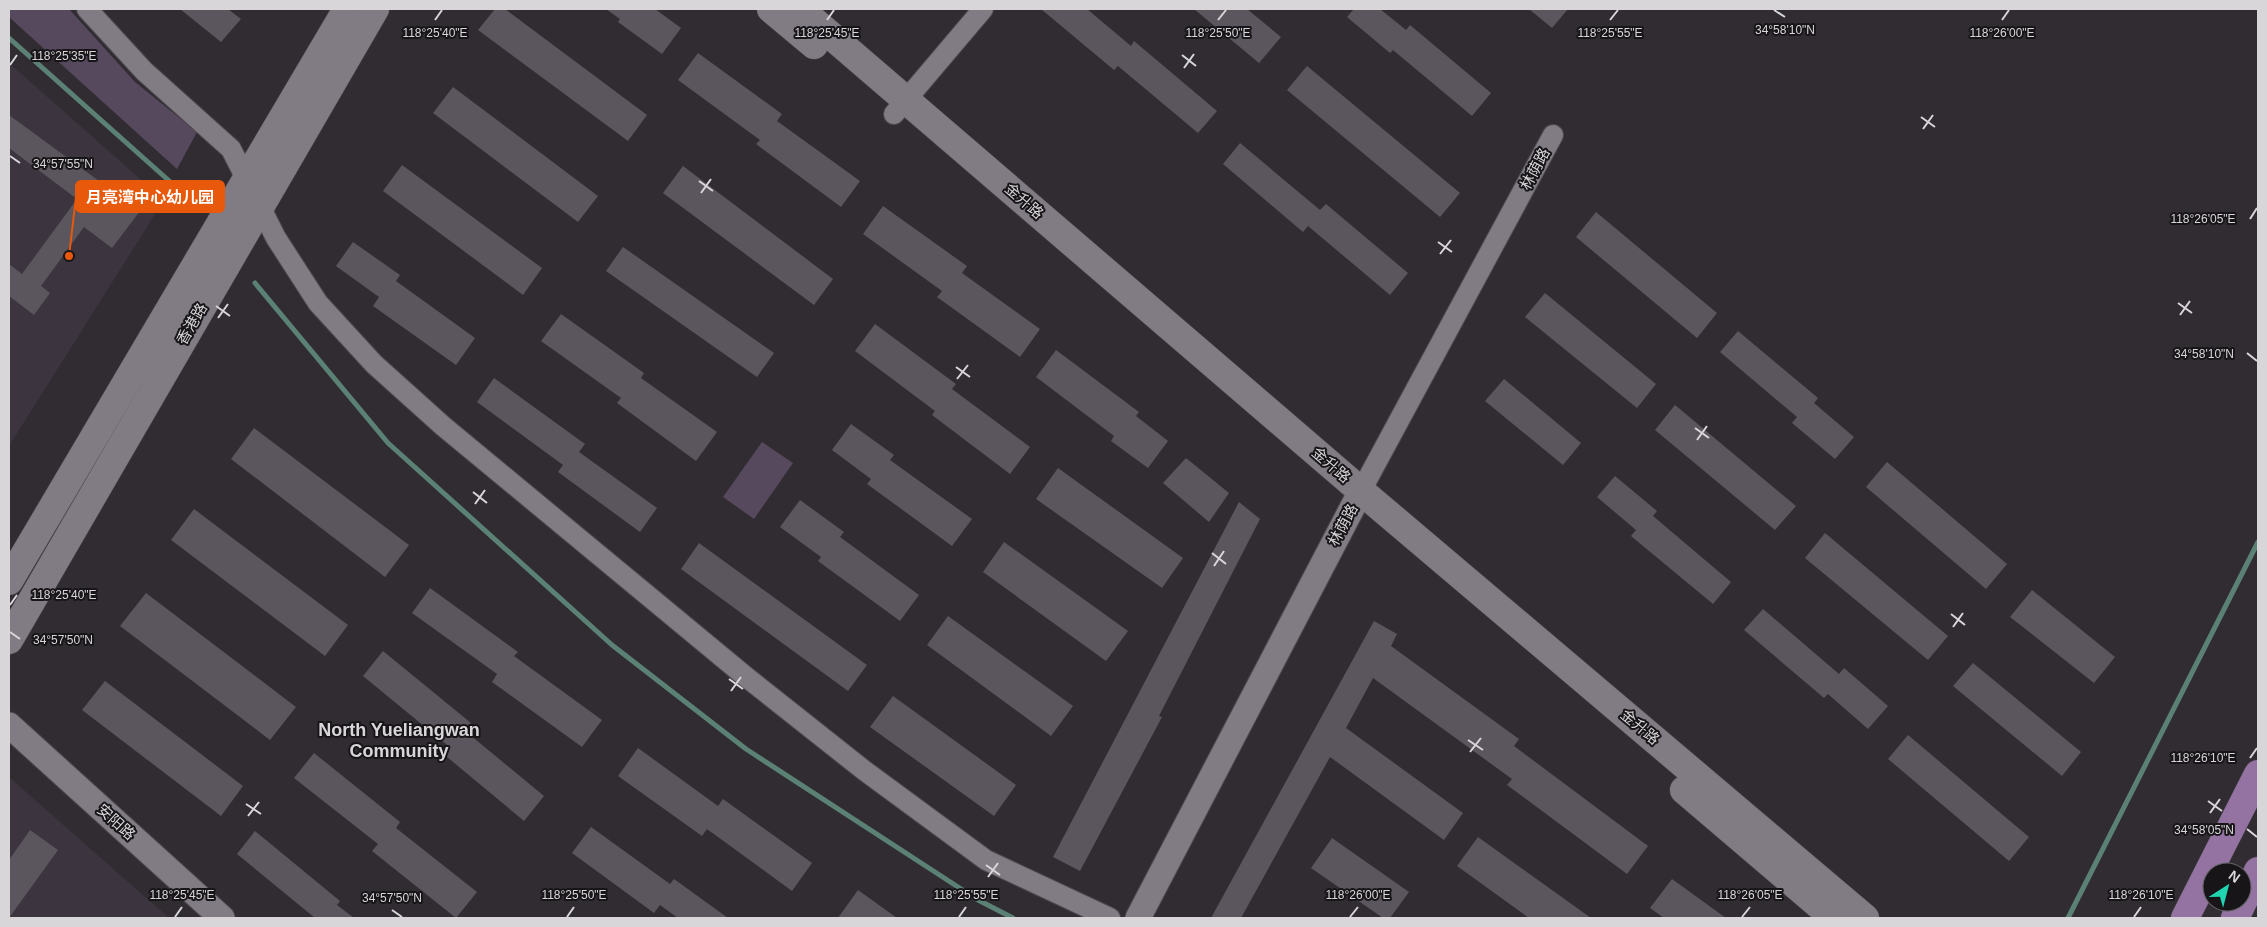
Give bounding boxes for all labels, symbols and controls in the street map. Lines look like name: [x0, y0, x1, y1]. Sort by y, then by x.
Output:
text: 34°58'10"N: [1755, 23, 1815, 37]
text: 118°25'40"E: [402, 26, 468, 40]
text: 118°25'45"E: [794, 26, 860, 40]
text: 118°25'50"E: [1185, 26, 1251, 40]
text: 118°25'55"E: [1577, 26, 1643, 40]
text: 118°26'00"E: [1969, 26, 2035, 40]
text: 118°25'35"E: [31, 49, 97, 63]
street label: 林荫路: [1516, 145, 1553, 193]
text: 34°57'55"N: [33, 157, 93, 171]
street label: 金升路: [1002, 179, 1047, 222]
callout: 月亮湾中心幼儿园: [76, 181, 224, 212]
text: 月亮湾中心幼儿园: [86, 188, 214, 206]
text: 118°26'05"E: [2170, 212, 2236, 226]
street label: 香港路: [173, 300, 210, 347]
text: 34°58'10"N: [2174, 347, 2234, 361]
street label: 金升路: [1309, 443, 1354, 486]
street label: 林荫路: [1324, 501, 1361, 549]
text: 118°25'40"E: [31, 588, 97, 602]
text: 34°57'50"N: [33, 633, 93, 647]
street label: 金升路: [1618, 706, 1663, 748]
district label: North Yueliangwan Community: [318, 720, 480, 761]
text: 118°26'10"E: [2170, 751, 2236, 765]
street label: 安阳路: [94, 800, 139, 843]
text: 34°58'05"N: [2174, 823, 2234, 837]
north arrow: [2202, 862, 2252, 912]
text: N: [2226, 867, 2243, 886]
text: 118°25'45"E: [149, 888, 215, 902]
text: 118°25'50"E: [541, 888, 607, 902]
text: 118°25'55"E: [933, 888, 999, 902]
text: 118°26'00"E: [1325, 888, 1391, 902]
text: 118°26'05"E: [1717, 888, 1783, 902]
text: 118°26'10"E: [2108, 888, 2174, 902]
text: 34°57'50"N: [362, 891, 422, 905]

